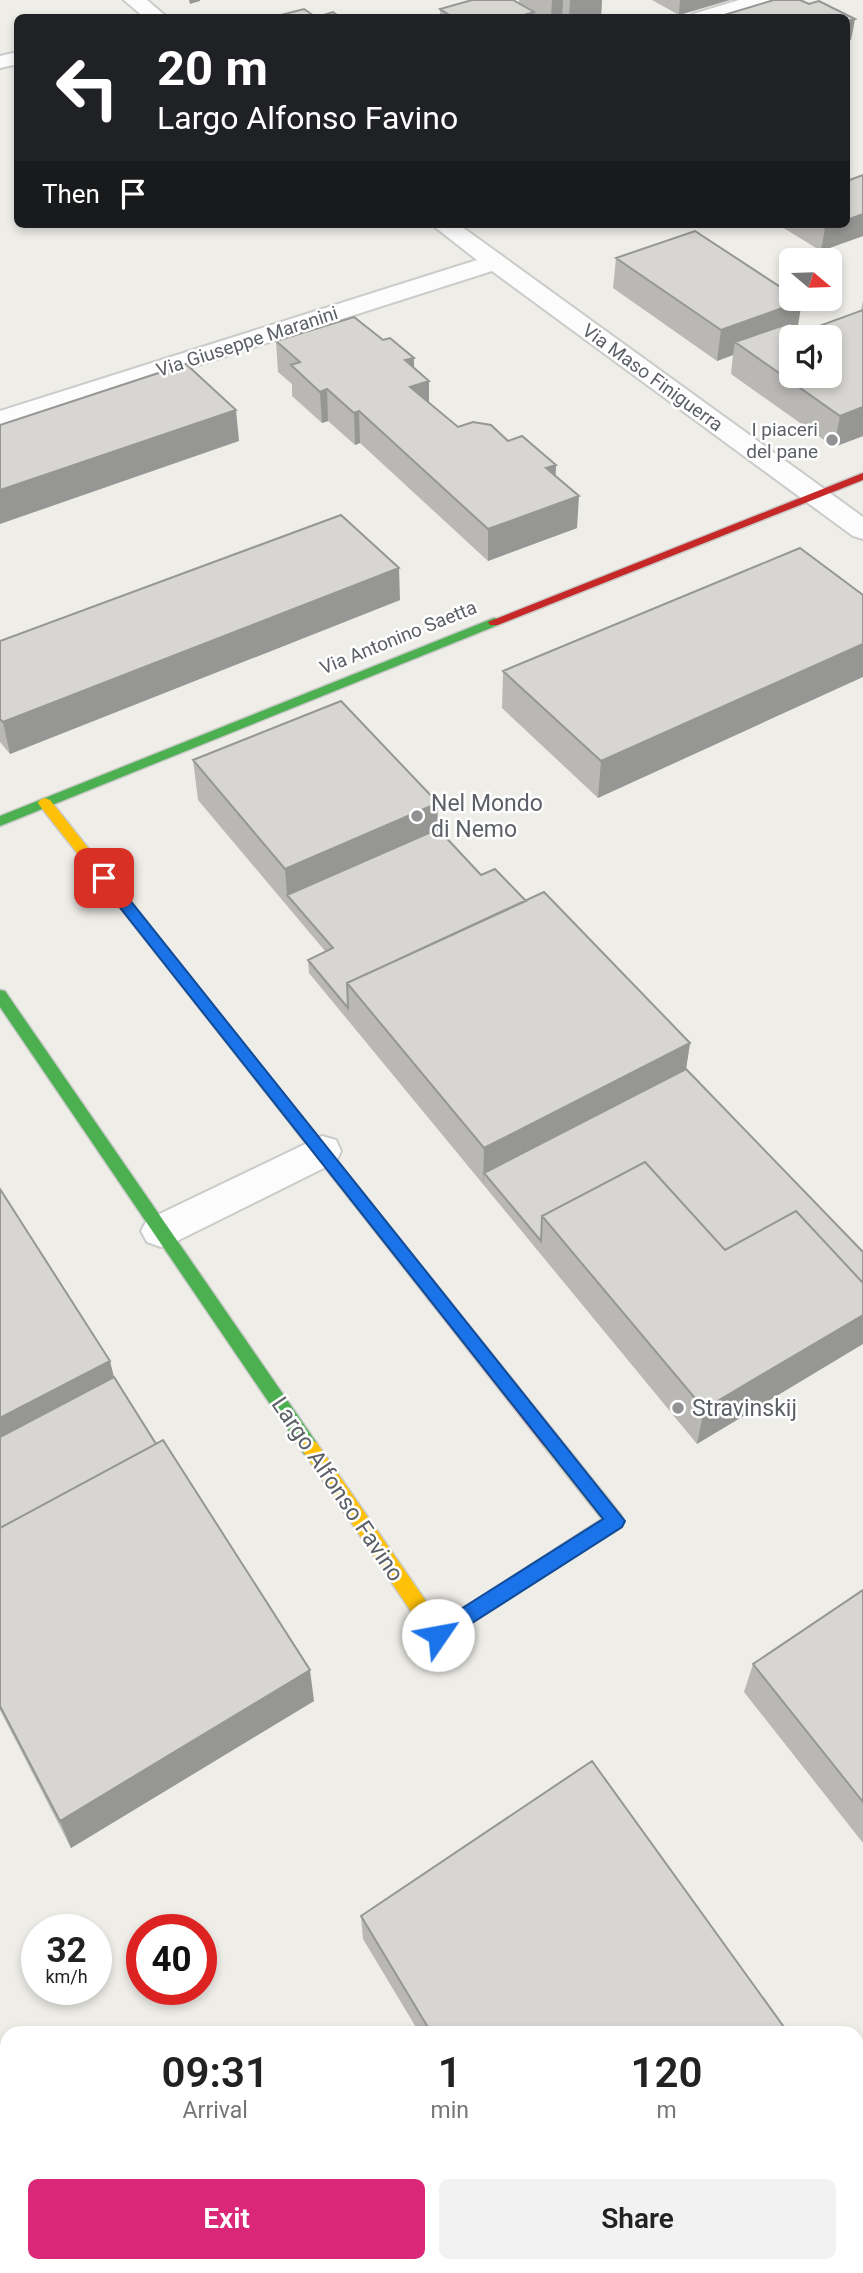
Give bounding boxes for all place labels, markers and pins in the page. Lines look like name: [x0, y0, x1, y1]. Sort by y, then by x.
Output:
place label: I piaceri del pane: [746, 418, 818, 463]
marker: I piaceri del pane: [824, 432, 840, 448]
place label: Nel Mondo di Nemo: [431, 790, 543, 843]
marker: Nel Mondo di Nemo: [409, 808, 425, 824]
pin: [74, 848, 134, 908]
place label: Stravinskij: [692, 1395, 797, 1422]
marker: Stravinskij: [670, 1400, 686, 1416]

